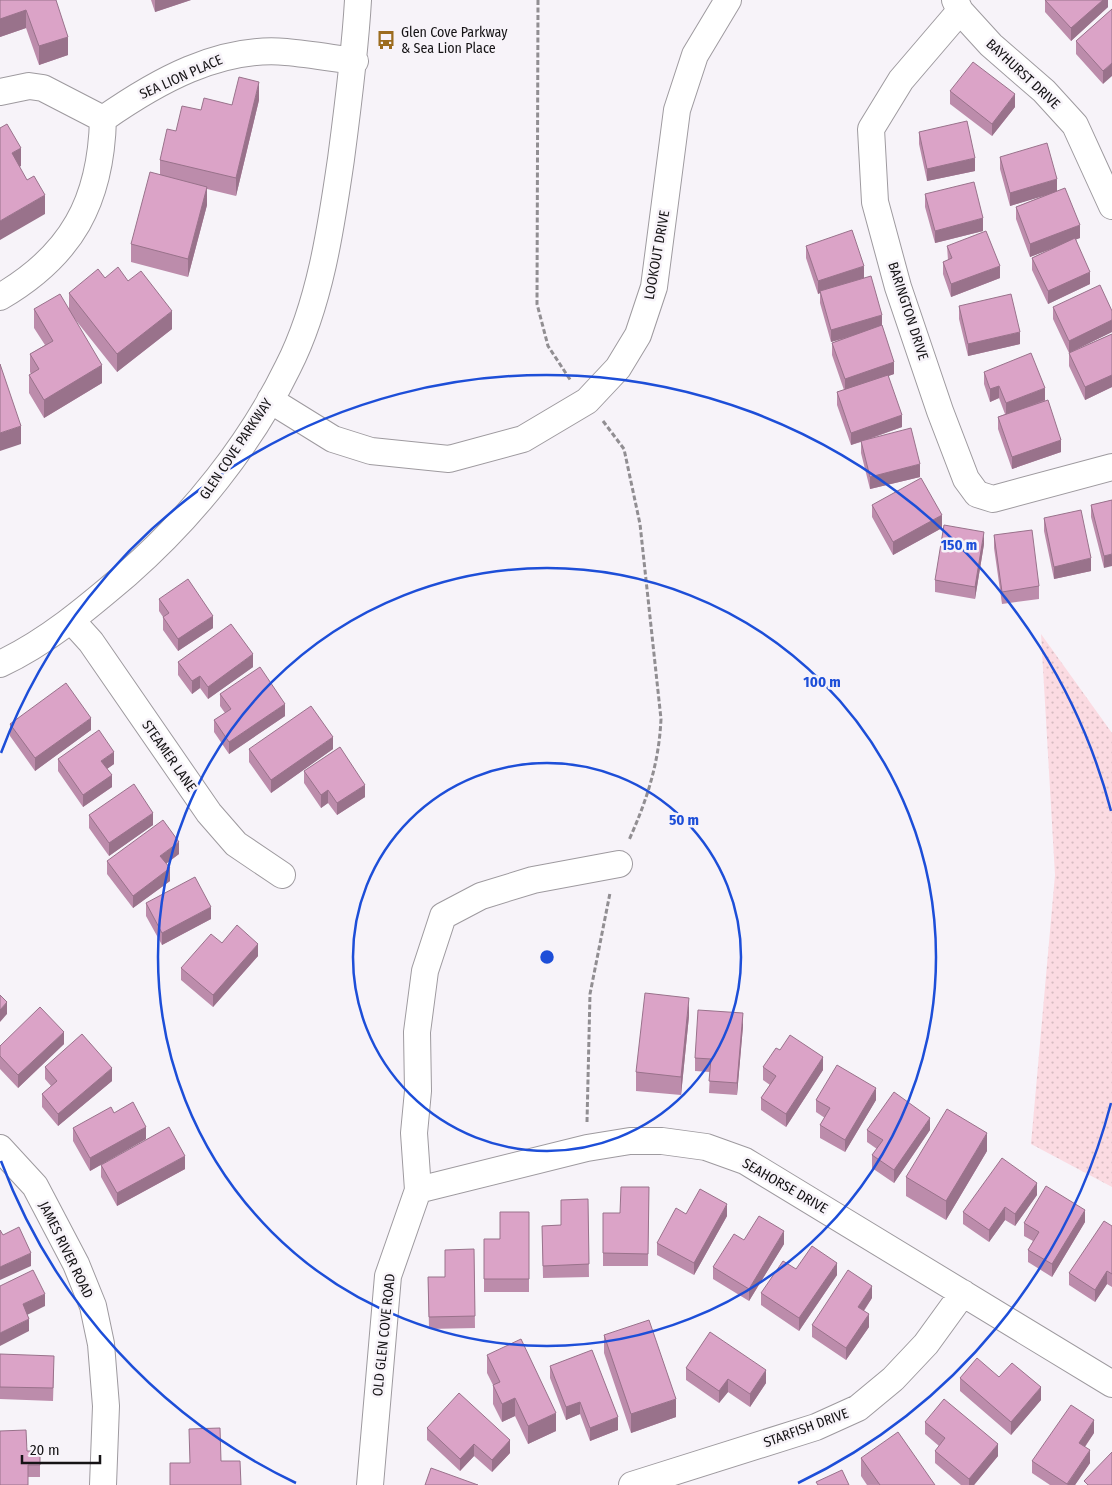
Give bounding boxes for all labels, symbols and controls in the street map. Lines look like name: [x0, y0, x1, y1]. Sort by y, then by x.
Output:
place label: Glen Cove Parkway & Sea Lion Place: [401, 24, 508, 57]
bus stop icon: Glen Cove Parkway & Sea Lion Place: [375, 29, 397, 51]
street label: BAYHURST DRIVE: [982, 35, 1064, 113]
street label: SEA LION PLACE: [137, 51, 226, 103]
street label: LOOKOUT DRIVE: [641, 209, 673, 301]
street label: BARINGTON DRIVE: [884, 260, 932, 363]
street label: GLEN COVE PARKWAY: [196, 395, 276, 503]
text: 150 m: [941, 536, 977, 554]
text: 100 m: [803, 673, 841, 691]
street label: STEAMER LANE: [138, 717, 200, 795]
text: 50 m: [669, 811, 699, 829]
centre of rings: [538, 948, 556, 966]
street label: SEAHORSE DRIVE: [739, 1155, 831, 1217]
street label: JAMES RIVER ROAD: [35, 1199, 97, 1301]
street label: OLD GLEN COVE ROAD: [369, 1273, 399, 1397]
street label: STARFISH DRIVE: [761, 1405, 851, 1451]
scale bar: [22, 1432, 100, 1464]
text: 20 m: [30, 1441, 60, 1459]

